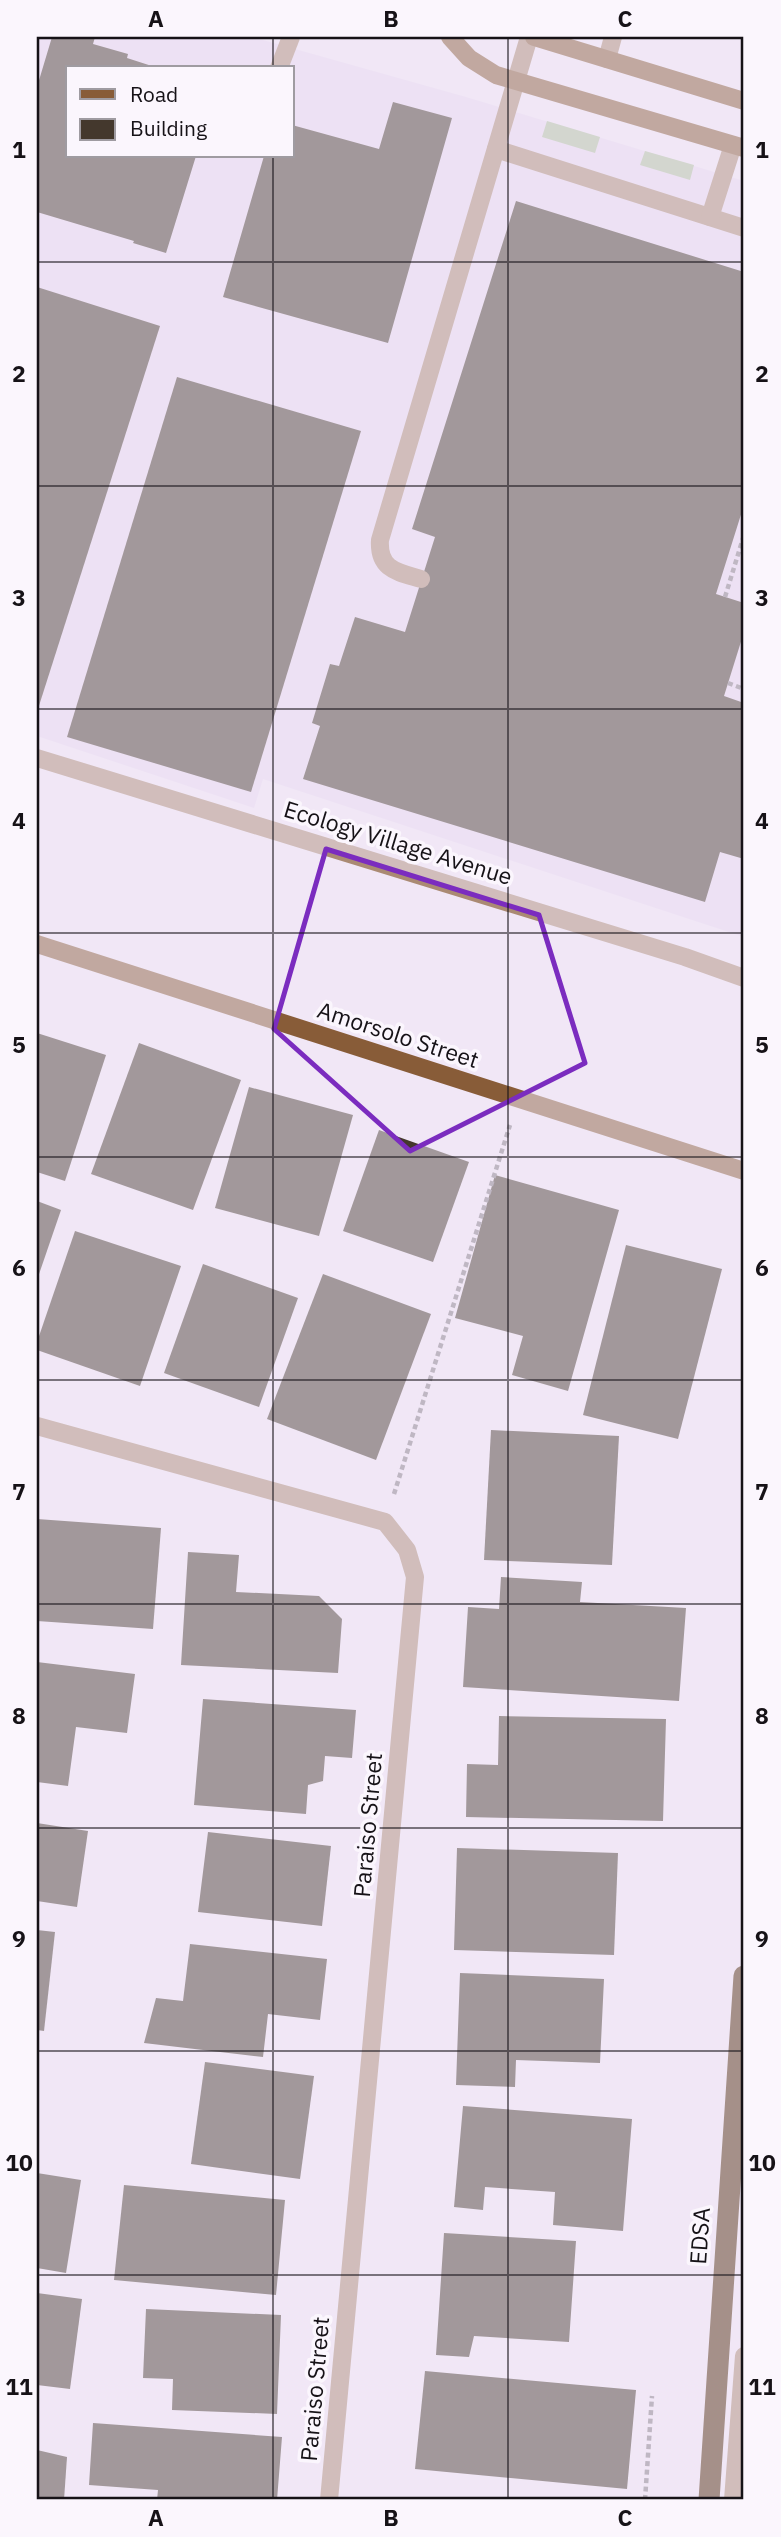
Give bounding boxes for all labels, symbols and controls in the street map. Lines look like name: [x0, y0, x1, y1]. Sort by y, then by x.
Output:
text: A: [148, 3, 164, 33]
text: B: [383, 3, 399, 33]
text: C: [618, 3, 633, 33]
legend: [66, 66, 294, 158]
text: Road: [130, 80, 178, 108]
text: Building: [130, 114, 207, 142]
text: 1: [12, 134, 26, 164]
text: 1: [755, 134, 769, 164]
text: 2: [12, 358, 26, 388]
text: 2: [755, 358, 769, 388]
text: 3: [12, 582, 26, 612]
text: 3: [755, 582, 769, 612]
street label: Ecology Village Avenue: [281, 793, 516, 891]
text: 4: [12, 805, 26, 835]
text: 4: [755, 805, 769, 835]
street label: Amorsolo Street: [314, 994, 483, 1074]
text: 5: [12, 1029, 26, 1059]
text: 5: [755, 1029, 769, 1059]
text: 6: [12, 1252, 26, 1282]
text: 6: [755, 1252, 769, 1282]
text: 7: [12, 1476, 26, 1506]
text: 7: [755, 1476, 769, 1506]
text: 8: [12, 1700, 26, 1730]
text: 8: [755, 1700, 769, 1730]
street label: Paraiso Street: [346, 1751, 388, 1898]
text: 9: [12, 1923, 26, 1953]
text: 9: [755, 1923, 769, 1953]
text: 10: [5, 2147, 33, 2177]
text: 10: [748, 2147, 776, 2177]
street label: EDSA: [682, 2206, 716, 2265]
street label: Paraiso Street: [293, 2315, 335, 2462]
text: 11: [5, 2371, 33, 2401]
text: 11: [748, 2371, 776, 2401]
text: A: [148, 2502, 164, 2532]
text: B: [383, 2502, 399, 2532]
text: C: [618, 2502, 633, 2532]

